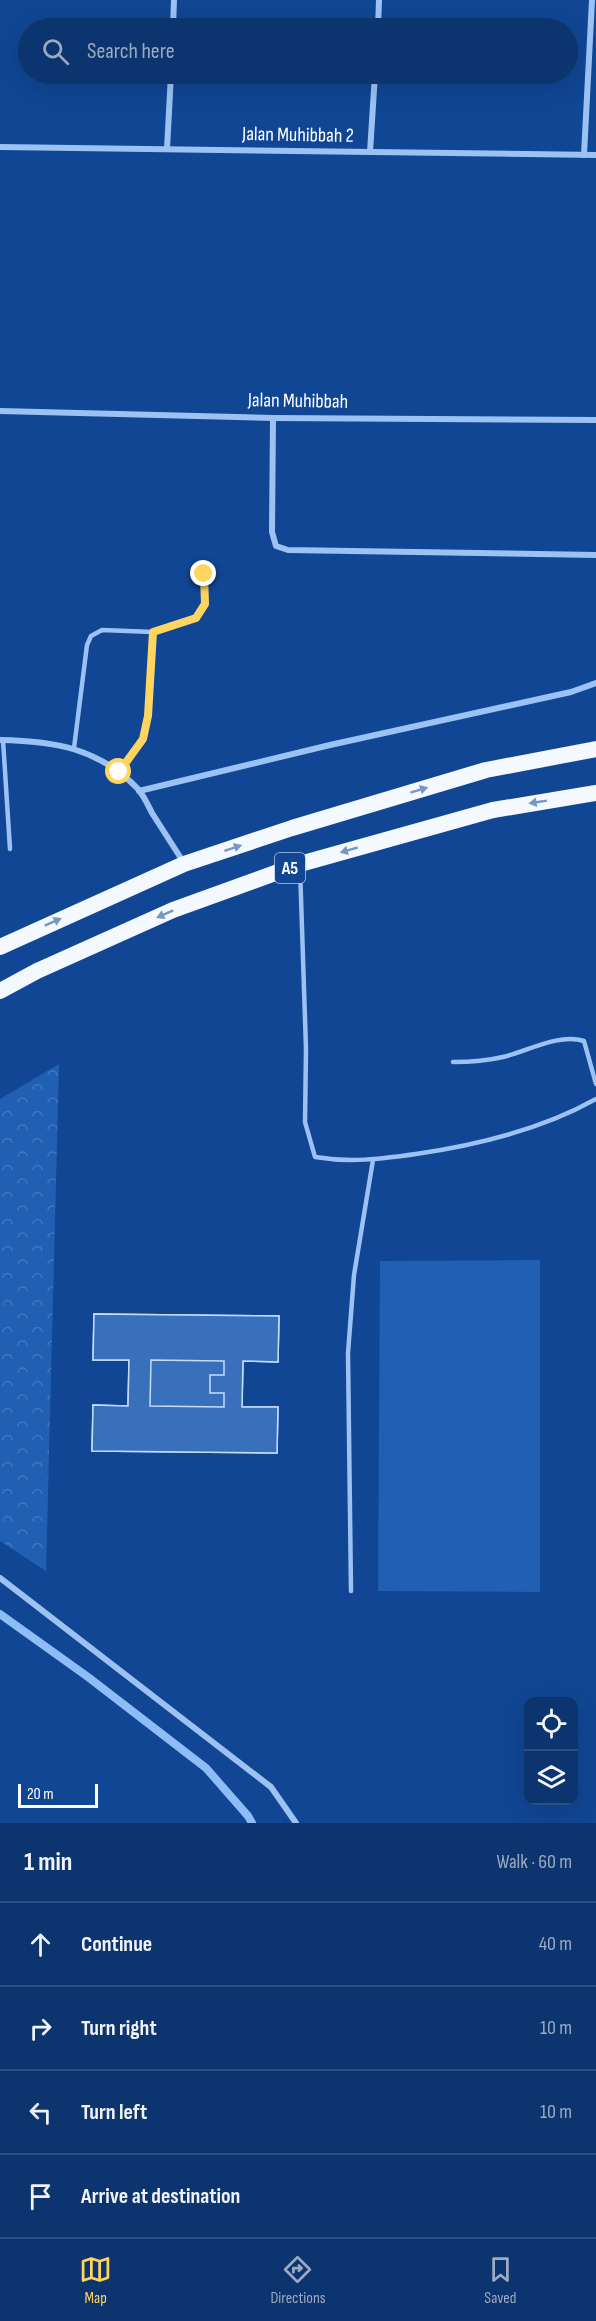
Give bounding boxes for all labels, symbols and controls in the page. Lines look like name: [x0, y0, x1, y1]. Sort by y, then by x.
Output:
search box: [18, 18, 578, 84]
icon: search: [39, 35, 72, 68]
text: Search here: [87, 38, 174, 65]
street label: Jalan Muhibbah 2: [241, 122, 354, 148]
street label: Jalan Muhibbah: [247, 388, 348, 414]
route end: [190, 560, 216, 586]
route start: [105, 758, 131, 784]
one-way arrow: [410, 785, 428, 794]
one-way arrow: [529, 798, 548, 807]
one-way arrow: [224, 843, 242, 852]
one-way arrow: [340, 846, 358, 855]
road number: A5: [275, 853, 305, 883]
one-way arrow: [156, 909, 174, 919]
one-way arrow: [44, 917, 62, 927]
map controls: [524, 1697, 578, 1805]
button: locate: [524, 1697, 578, 1751]
button: layers: [524, 1751, 578, 1805]
scale bar: [18, 1781, 98, 1808]
text: 20 m: [27, 1785, 54, 1804]
text: 1 min: [24, 1847, 72, 1878]
text: Walk · 60 m: [496, 1850, 572, 1874]
icon: ahead: [24, 1928, 57, 1961]
text: Continue: [81, 1931, 152, 1958]
text: 40 m: [539, 1932, 572, 1956]
icon: right: [24, 2012, 57, 2045]
text: Turn right: [81, 2015, 157, 2042]
text: 10 m: [540, 2016, 572, 2040]
icon: left: [24, 2096, 57, 2129]
text: Turn left: [81, 2099, 147, 2126]
text: 10 m: [540, 2100, 572, 2124]
icon: arrive: [24, 2180, 57, 2213]
text: Arrive at destination: [81, 2183, 240, 2210]
tab: Map: [79, 2253, 112, 2308]
tab: Directions: [270, 2253, 326, 2308]
tab: Saved: [484, 2253, 517, 2308]

